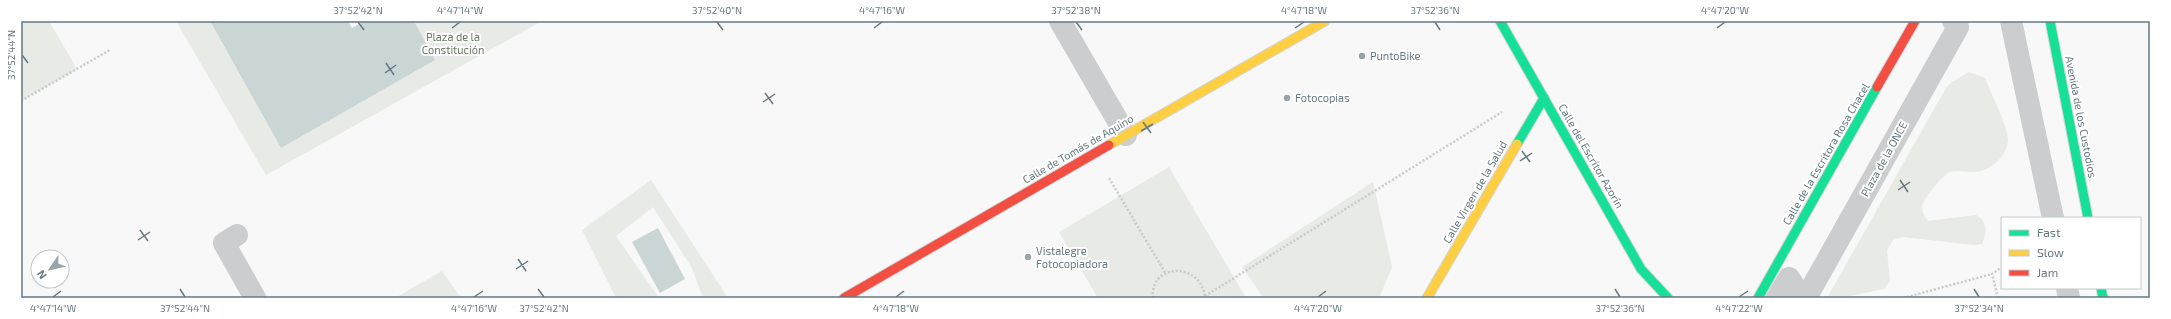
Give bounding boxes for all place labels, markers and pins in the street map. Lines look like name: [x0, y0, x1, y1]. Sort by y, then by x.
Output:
place label: PuntoBike: [1370, 49, 1421, 62]
marker: PuntoBike: [1357, 51, 1367, 61]
place label: Fotocopias: [1295, 91, 1350, 104]
marker: Fotocopias: [1282, 93, 1292, 103]
place label: Vistalegre Fotocopiadora: [1036, 244, 1108, 270]
marker: Vistalegre Fotocopiadora: [1023, 252, 1033, 262]

